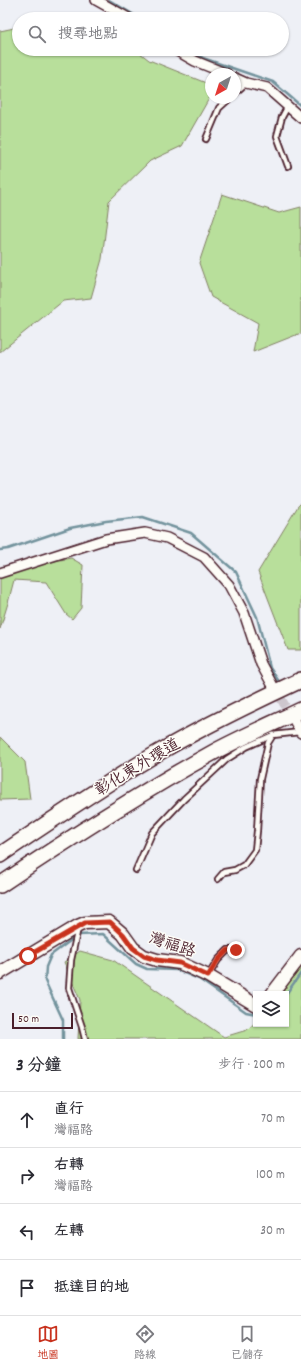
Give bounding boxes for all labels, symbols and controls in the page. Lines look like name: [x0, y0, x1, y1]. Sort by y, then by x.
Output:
search box: [12, 12, 289, 56]
icon: search: [26, 23, 48, 45]
text: 搜尋地點: [58, 24, 118, 46]
north arrow: [205, 68, 241, 104]
street label: 彰化東外環道: [91, 733, 185, 803]
street label: 灣福路: [146, 928, 198, 964]
route end: [227, 941, 245, 959]
route start: [19, 947, 37, 965]
map controls: [253, 991, 289, 1027]
button: layers: [253, 991, 289, 1027]
scale bar: [12, 1011, 73, 1030]
text: 50 m: [18, 1012, 39, 1028]
text: 3 分鐘: [16, 1055, 61, 1079]
text: 步行 · 200 m: [218, 1056, 285, 1075]
text: 直行: [54, 1099, 84, 1121]
icon: ahead: [16, 1109, 38, 1131]
text: 70 m: [261, 1110, 285, 1129]
text: 灣福路: [54, 1122, 93, 1141]
text: 右轉: [54, 1155, 84, 1177]
icon: right: [16, 1165, 38, 1187]
text: 100 m: [256, 1166, 285, 1185]
text: 灣福路: [54, 1178, 93, 1197]
icon: left: [16, 1221, 38, 1243]
text: 左轉: [54, 1221, 84, 1243]
text: 30 m: [260, 1222, 285, 1241]
icon: arrive: [16, 1277, 38, 1299]
text: 抵達目的地: [54, 1277, 129, 1299]
tab: 地圖: [37, 1323, 59, 1364]
tab: 路線: [134, 1323, 156, 1364]
tab: 已儲存: [231, 1323, 264, 1364]

